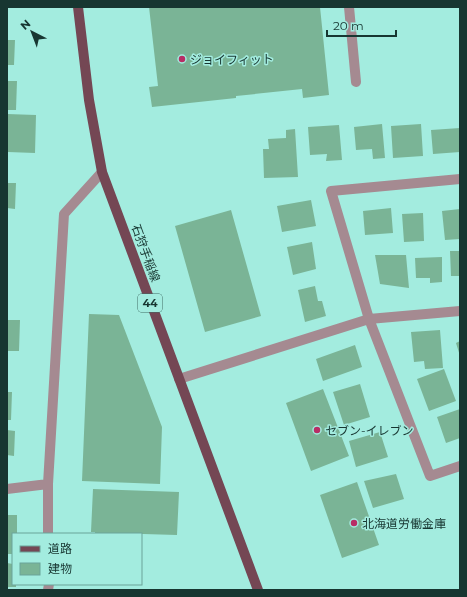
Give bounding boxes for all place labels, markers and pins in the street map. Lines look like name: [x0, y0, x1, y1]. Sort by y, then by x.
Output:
place label: ジョイフィット: [190, 52, 274, 67]
marker: ジョイフィット: [177, 54, 187, 64]
place label: セブン-イレブン: [325, 423, 414, 438]
marker: セブン-イレブン: [312, 425, 322, 435]
place label: 北海道労働金庫: [362, 516, 446, 531]
marker: 北海道労働金庫: [349, 518, 359, 528]

